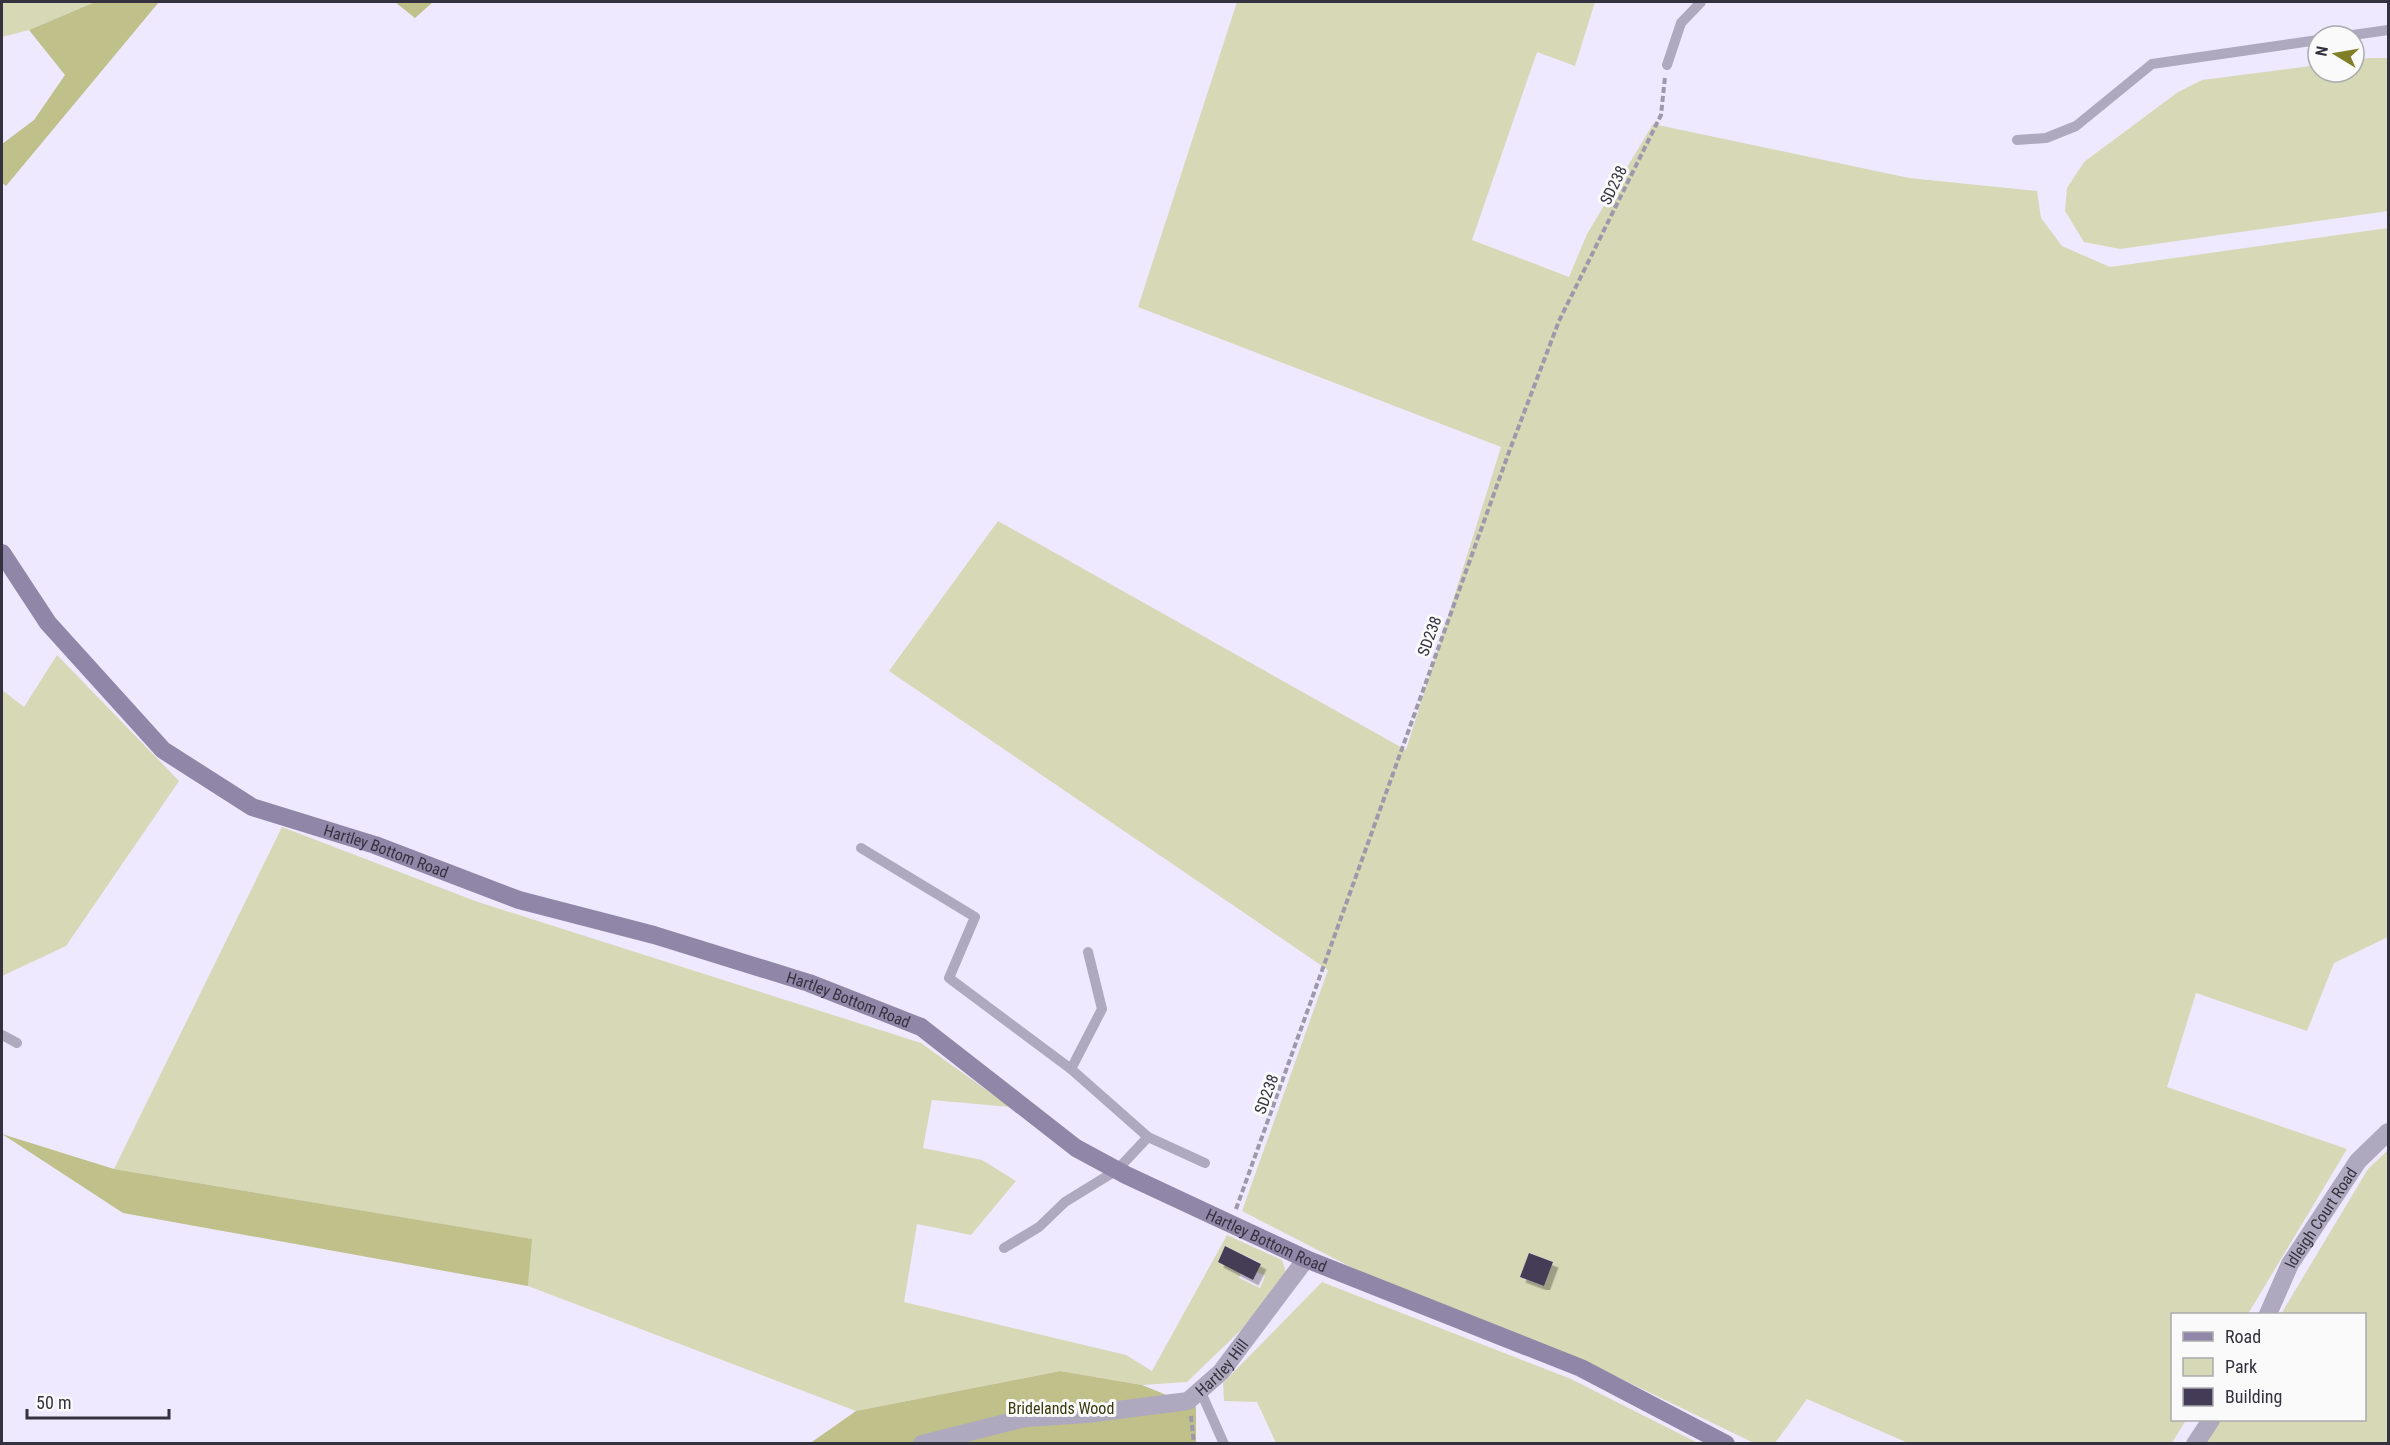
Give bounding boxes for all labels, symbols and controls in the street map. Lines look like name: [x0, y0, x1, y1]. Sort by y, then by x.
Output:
north arrow: [2306, 24, 2366, 84]
text: N: [2312, 45, 2332, 58]
street label: SD238: [1596, 163, 1631, 208]
street label: SD238: [1414, 614, 1445, 659]
street label: Hartley Bottom Road: [321, 821, 451, 882]
street label: Hartley Bottom Road: [784, 968, 913, 1032]
street label: SD238: [1251, 1072, 1282, 1117]
street label: Idleigh Court Road: [2281, 1164, 2361, 1271]
street label: Hartley Bottom Road: [1203, 1205, 1329, 1276]
legend: [2171, 1313, 2366, 1421]
text: Road: [2225, 1326, 2261, 1347]
street label: Hartley Hill: [1192, 1336, 1252, 1400]
text: Park: [2225, 1356, 2257, 1377]
scale bar: [27, 1382, 170, 1420]
text: Building: [2225, 1386, 2282, 1407]
text: 50 m: [36, 1392, 71, 1413]
park label: Bridelands Wood: [1008, 1399, 1114, 1418]

